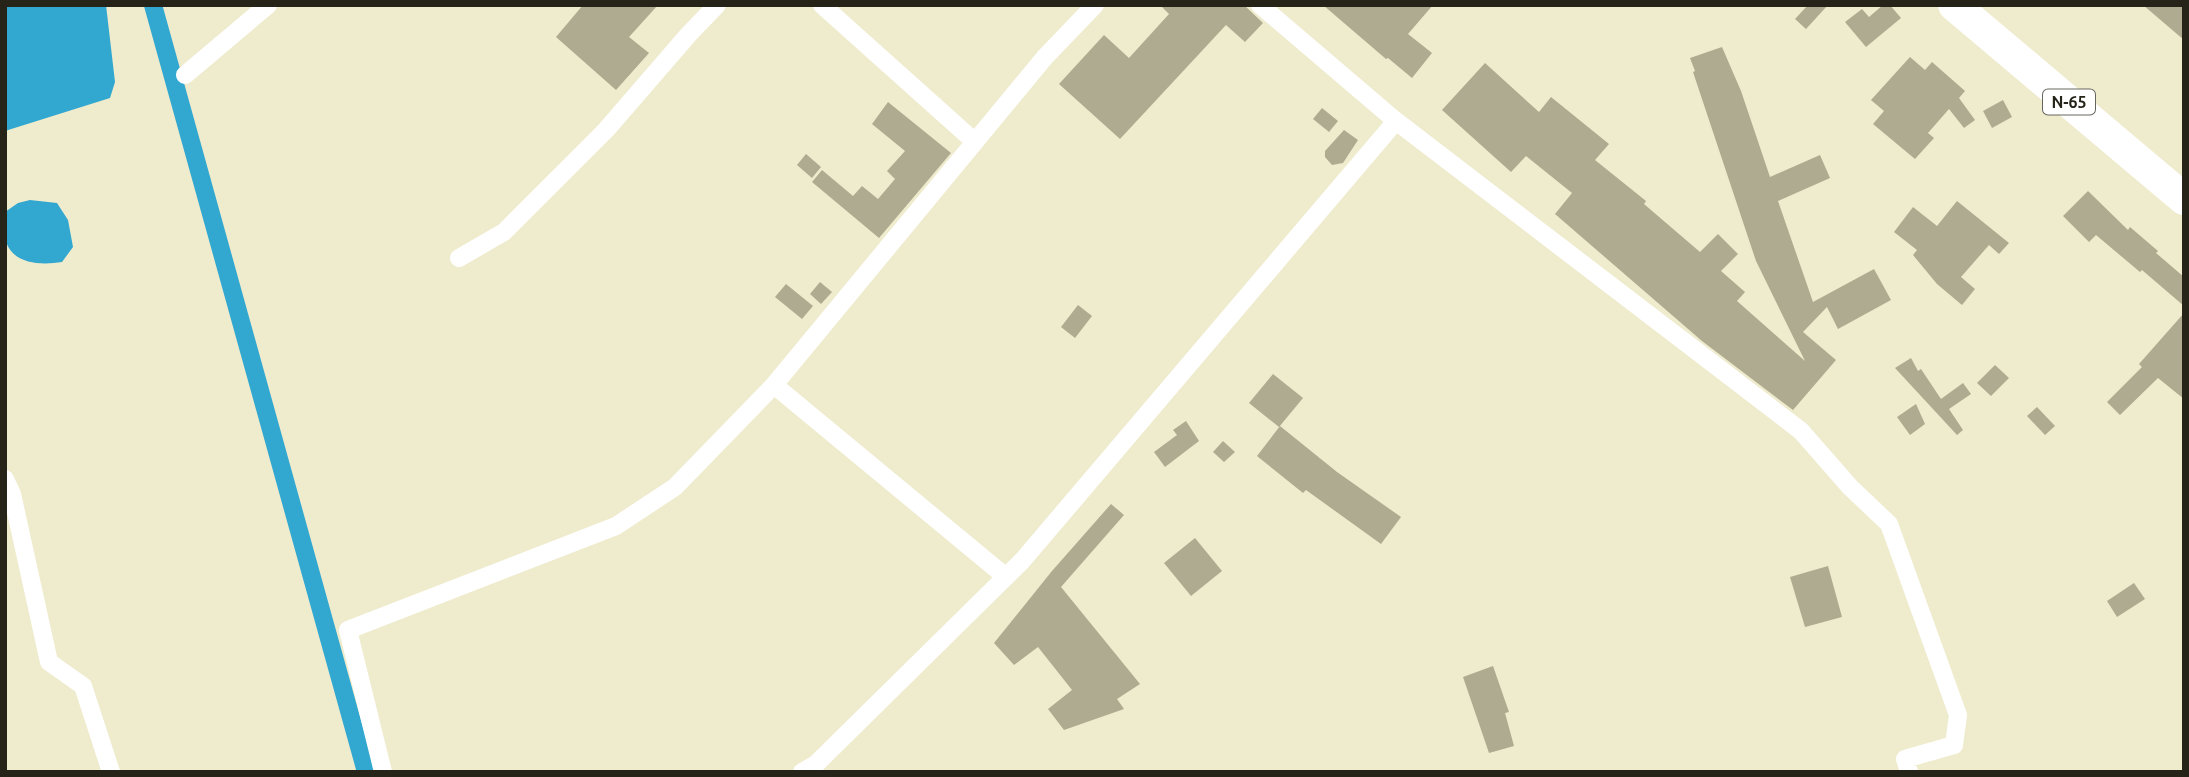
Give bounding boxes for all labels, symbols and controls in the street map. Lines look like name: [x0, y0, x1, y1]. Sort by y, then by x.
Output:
road number: N-65: [2043, 90, 2095, 114]

